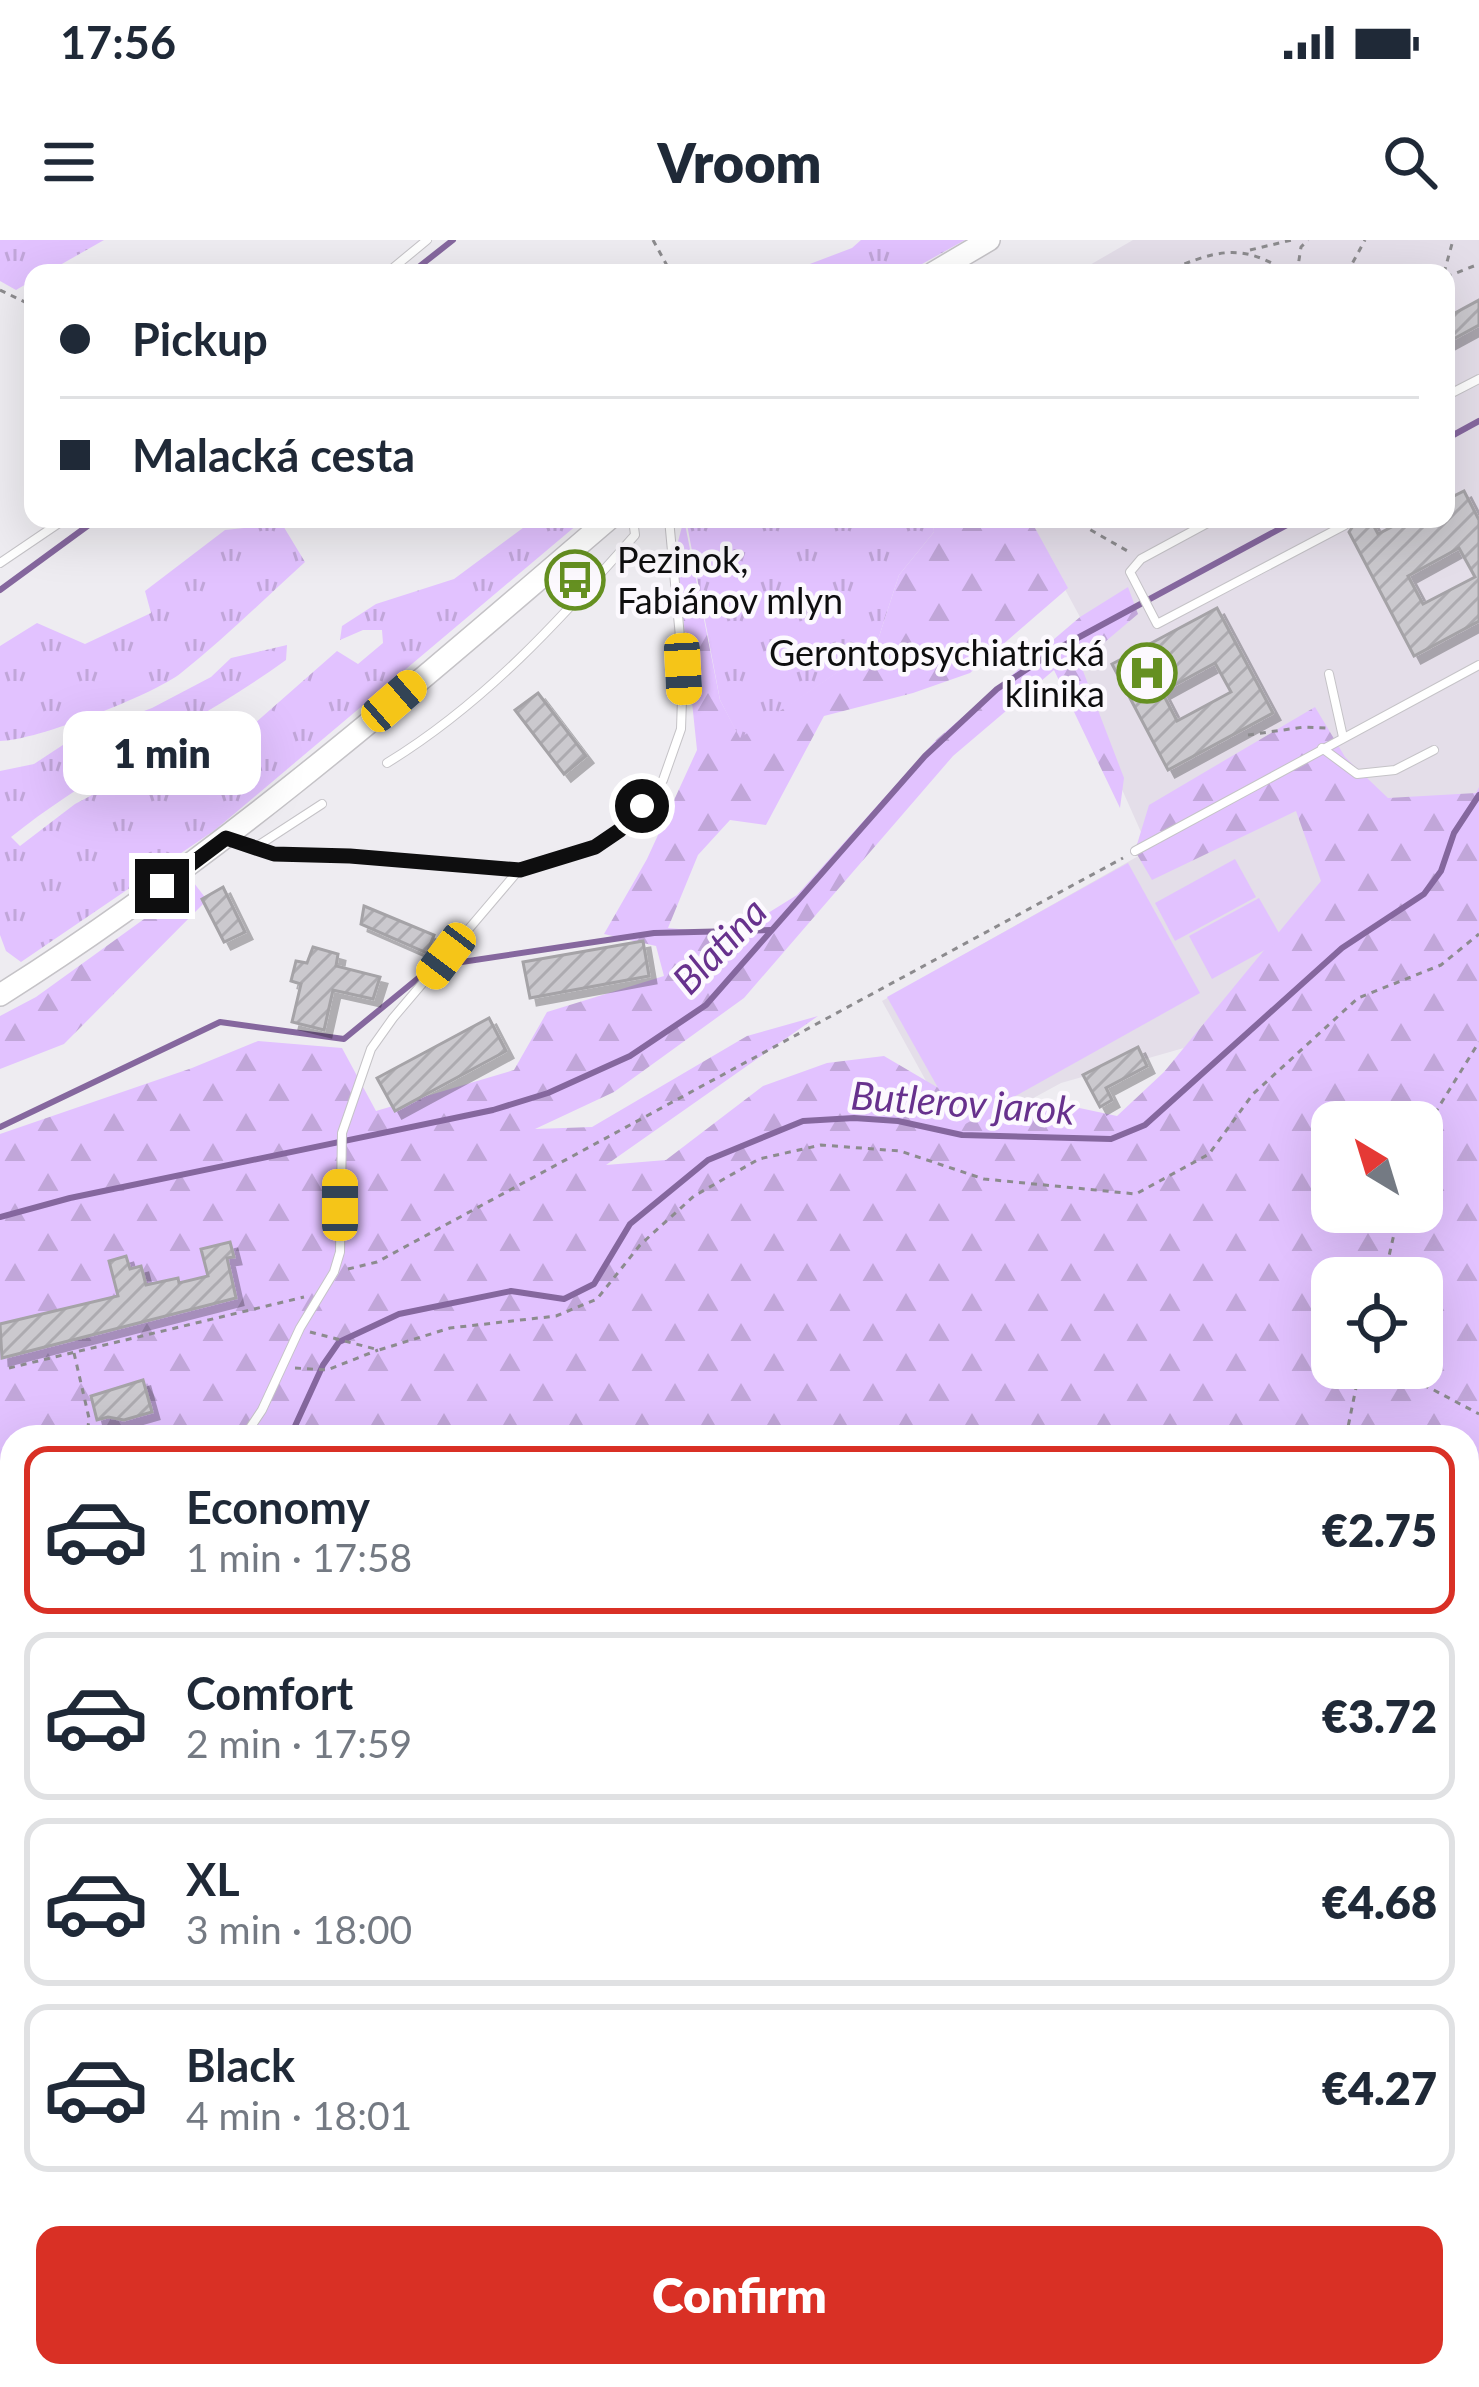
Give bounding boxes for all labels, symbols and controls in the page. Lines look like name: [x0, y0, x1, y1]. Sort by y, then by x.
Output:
text: 17:56: [60, 15, 176, 69]
icon: menu: [36, 129, 102, 195]
icon: search: [1377, 129, 1443, 195]
text: Vroom: [657, 130, 822, 195]
text: Pickup: [132, 312, 268, 366]
text: Malacká cesta: [132, 428, 415, 482]
place label: Pezinok, Fabiánov mlyn: [617, 537, 843, 622]
bus stop icon: Pezinok, Fabiánov mlyn: [544, 549, 606, 611]
place label: Gerontopsychiatrická klinika: [769, 630, 1105, 715]
car: [663, 632, 703, 706]
hospital icon: Gerontopsychiatrická klinika: [1116, 642, 1178, 704]
car: [355, 664, 433, 738]
callout: 1 min: [63, 712, 261, 796]
text: 1 min: [113, 730, 211, 776]
route start: [615, 779, 669, 833]
route end: [135, 859, 189, 913]
water label: Blatina: [663, 888, 775, 1002]
car: [410, 916, 482, 996]
water label: Butlerov jarok: [849, 1071, 1077, 1133]
north arrow: [1311, 1101, 1443, 1233]
map controls: [1311, 1101, 1443, 1389]
car: [322, 1169, 358, 1241]
button: locate: [1311, 1257, 1443, 1389]
icon: car: [42, 1476, 150, 1584]
text: Economy: [186, 1480, 370, 1534]
text: €2.75: [1322, 1503, 1437, 1557]
text: 1 min · 17:58: [186, 1534, 412, 1580]
icon: car: [42, 1662, 150, 1770]
text: Comfort: [186, 1666, 353, 1720]
text: €3.72: [1322, 1689, 1437, 1743]
text: 2 min · 17:59: [186, 1720, 412, 1766]
icon: car: [42, 1848, 150, 1956]
text: XL: [186, 1852, 240, 1906]
text: €4.68: [1322, 1875, 1437, 1929]
text: 3 min · 18:00: [186, 1906, 412, 1952]
icon: car: [42, 2034, 150, 2142]
text: Black: [186, 2038, 295, 2092]
text: €4.27: [1322, 2061, 1437, 2115]
text: 4 min · 18:01: [186, 2092, 412, 2138]
button: Confirm: [36, 2226, 1443, 2364]

